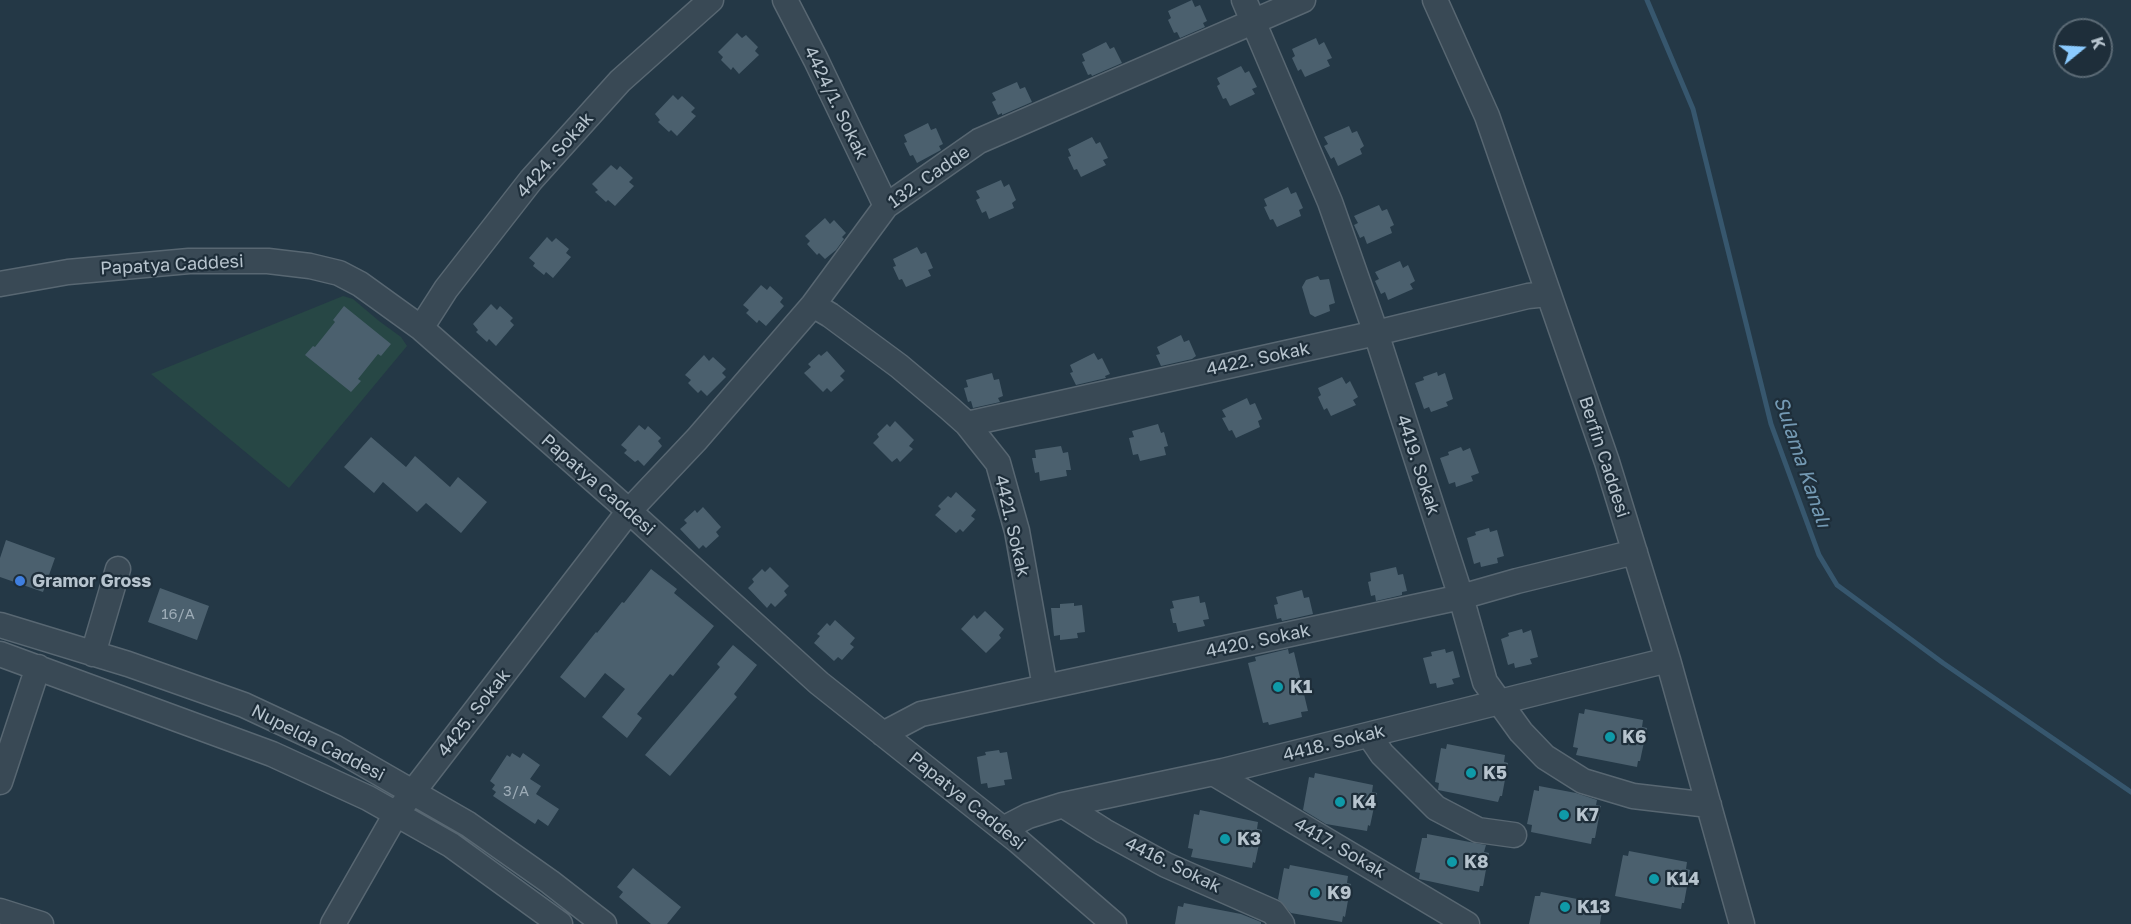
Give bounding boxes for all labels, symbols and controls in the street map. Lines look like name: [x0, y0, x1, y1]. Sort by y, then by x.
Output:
north arrow: [2053, 18, 2113, 78]
text: K: [2087, 34, 2110, 52]
street label: 4424/1. Sokak: [799, 43, 873, 163]
street label: 4424. Sokak: [512, 108, 598, 202]
street label: 132. Cadde: [884, 141, 974, 213]
street label: Papatya Caddesi: [100, 250, 244, 280]
street label: 4422. Sokak: [1204, 337, 1312, 381]
water label: Sulama Kanalı: [1768, 393, 1836, 531]
street label: Berfin Caddesi: [1574, 394, 1634, 520]
street label: 4419. Sokak: [1392, 412, 1444, 518]
street label: Papatya Caddesi: [537, 430, 659, 540]
street label: 4421. Sokak: [990, 473, 1034, 579]
place label: Gramor Gross: [32, 570, 151, 592]
marker: Gramor Gross: [13, 574, 27, 588]
house number: 16/A: [161, 605, 195, 623]
street label: 4420. Sokak: [1204, 619, 1312, 663]
street label: 4425. Sokak: [433, 665, 515, 761]
place label: K1: [1290, 676, 1312, 698]
marker: K1: [1271, 680, 1285, 694]
street label: Nupelda Caddesi: [248, 700, 388, 786]
street label: 4418. Sokak: [1281, 720, 1387, 766]
place label: K6: [1622, 726, 1646, 748]
marker: K6: [1603, 730, 1617, 744]
street label: Papatya Caddesi: [904, 747, 1030, 855]
place label: K5: [1483, 762, 1507, 784]
marker: K5: [1464, 766, 1478, 780]
house number: 3/A: [503, 782, 529, 800]
place label: K4: [1352, 791, 1376, 813]
marker: K4: [1333, 795, 1347, 809]
place label: K7: [1576, 804, 1599, 826]
marker: K7: [1557, 808, 1571, 822]
street label: 4417. Sokak: [1290, 813, 1390, 883]
place label: K3: [1237, 828, 1261, 850]
street label: 4416. Sokak: [1121, 832, 1225, 898]
marker: K3: [1218, 832, 1232, 846]
place label: K8: [1464, 851, 1489, 873]
marker: K8: [1445, 855, 1459, 869]
place label: K14: [1666, 868, 1700, 890]
marker: K14: [1647, 872, 1661, 886]
place label: K9: [1327, 882, 1351, 904]
marker: K9: [1308, 886, 1322, 900]
place label: K13: [1577, 896, 1610, 918]
marker: K13: [1558, 900, 1572, 914]

